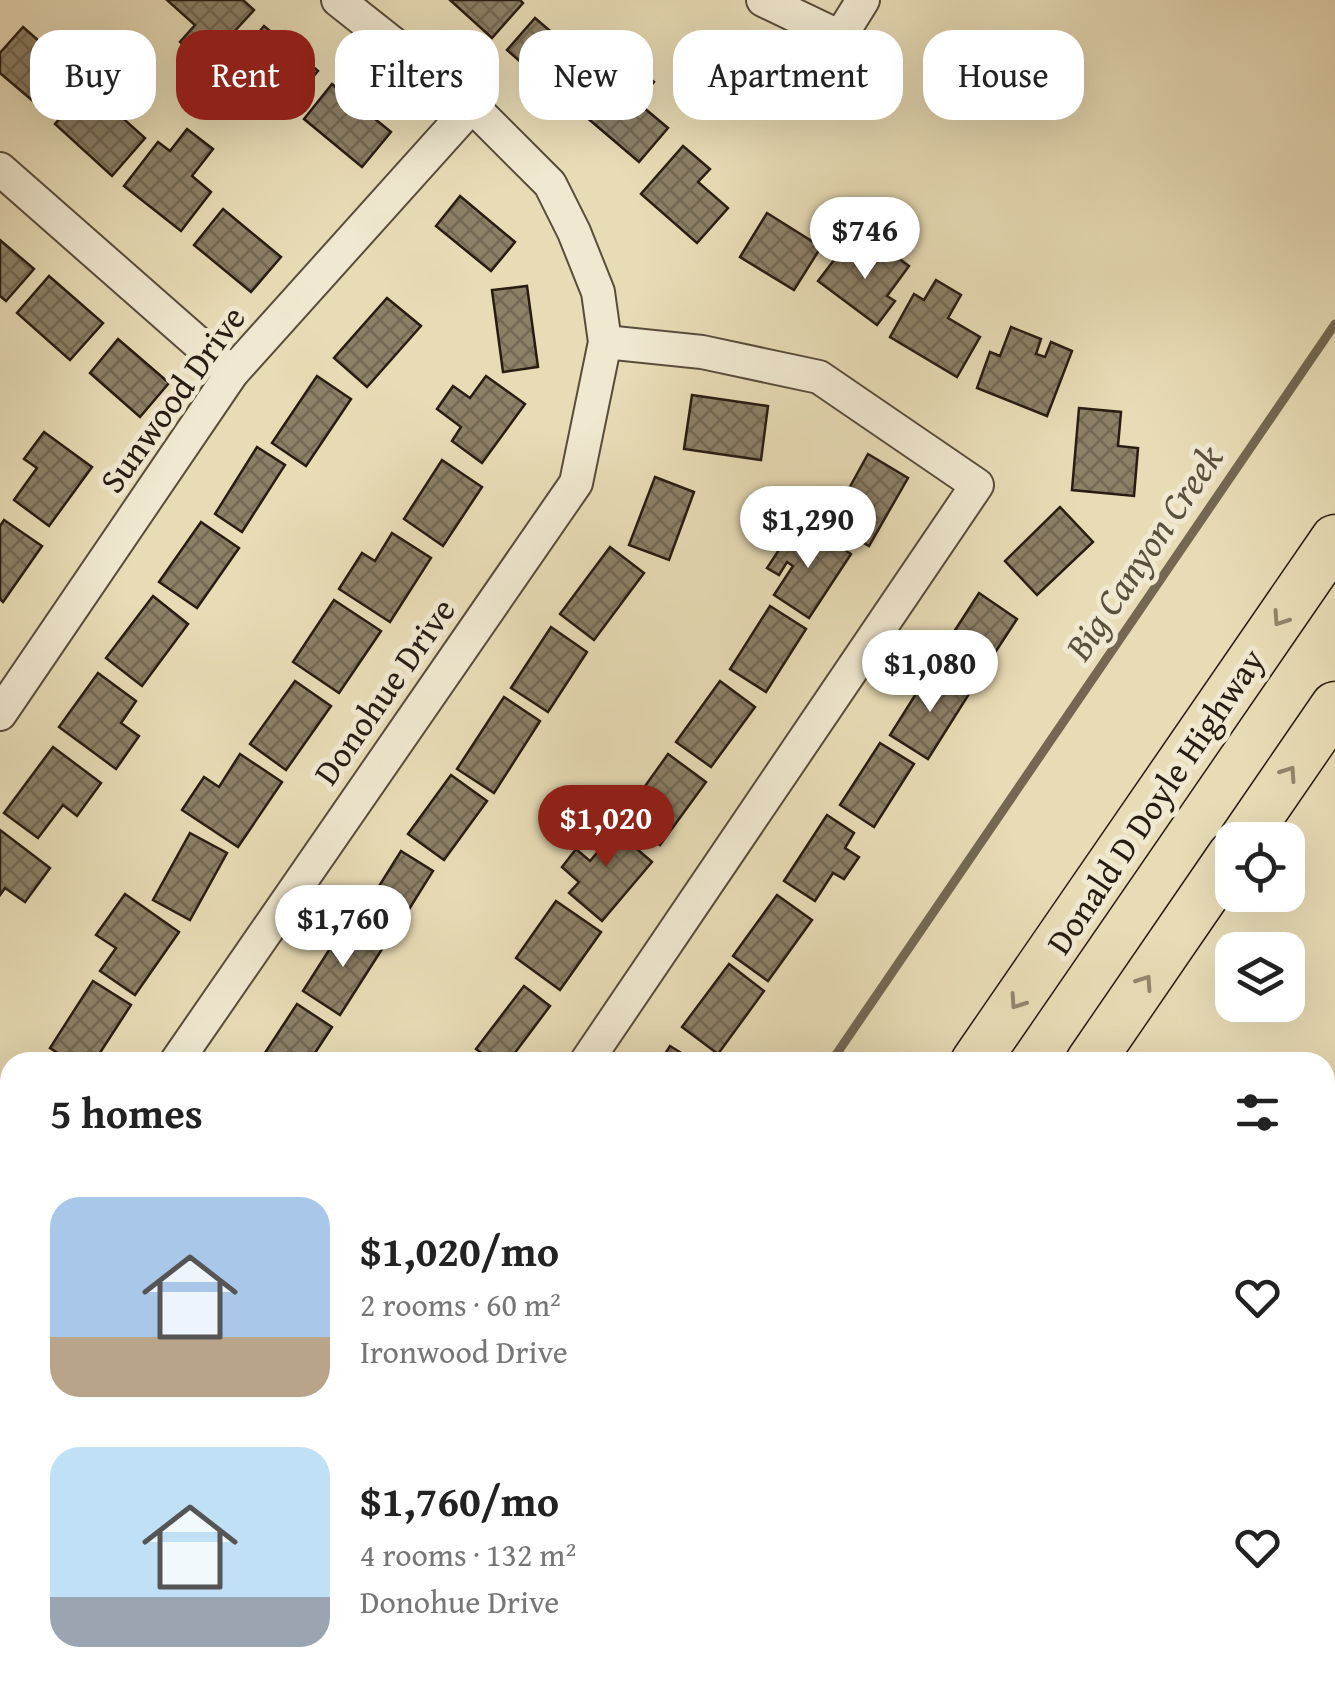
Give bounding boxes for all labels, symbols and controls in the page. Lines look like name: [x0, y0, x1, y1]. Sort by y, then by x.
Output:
chip: Buy: [30, 30, 156, 120]
chip: Rent: [176, 30, 315, 120]
chip: Filters: [335, 30, 499, 120]
chip: New: [519, 30, 653, 120]
chip: Apartment: [673, 30, 903, 120]
chip: House: [923, 30, 1084, 120]
pin: $746: [806, 197, 924, 282]
text: $746: [832, 206, 898, 253]
street label: Sunwood Drive: [87, 295, 257, 503]
water label: Big Canyon Creek: [1050, 433, 1236, 672]
pin: $1,290: [727, 486, 889, 571]
text: $1,290: [762, 495, 854, 542]
street label: Donohue Drive: [301, 587, 467, 795]
one-way arrow: [1274, 608, 1292, 627]
pin: $1,080: [849, 630, 1011, 715]
street label: Donald D Doyle Highway: [1033, 637, 1277, 964]
text: $1,080: [884, 639, 976, 686]
one-way arrow: [1277, 766, 1295, 784]
pin: $1,020: [525, 785, 687, 870]
text: $1,020: [560, 794, 652, 841]
map controls: [1215, 822, 1305, 1022]
button: locate: [1215, 822, 1305, 912]
pin: $1,760: [262, 885, 424, 970]
text: $1,760: [297, 894, 389, 941]
button: layers: [1215, 932, 1305, 1022]
one-way arrow: [1133, 975, 1152, 993]
one-way arrow: [1011, 991, 1029, 1010]
text: 5 homes: [50, 1082, 203, 1143]
icon: filters: [1230, 1085, 1285, 1140]
text: $1,020/mo: [360, 1220, 559, 1281]
icon: home: [130, 1237, 250, 1357]
icon: heart: [1230, 1270, 1285, 1325]
text: 2 rooms · 60 m²: [360, 1281, 561, 1328]
text: Ironwood Drive: [360, 1328, 568, 1375]
text: $1,760/mo: [360, 1470, 559, 1531]
icon: home: [130, 1487, 250, 1607]
icon: heart: [1230, 1520, 1285, 1575]
text: 4 rooms · 132 m²: [360, 1531, 576, 1578]
text: Donohue Drive: [360, 1578, 559, 1625]

